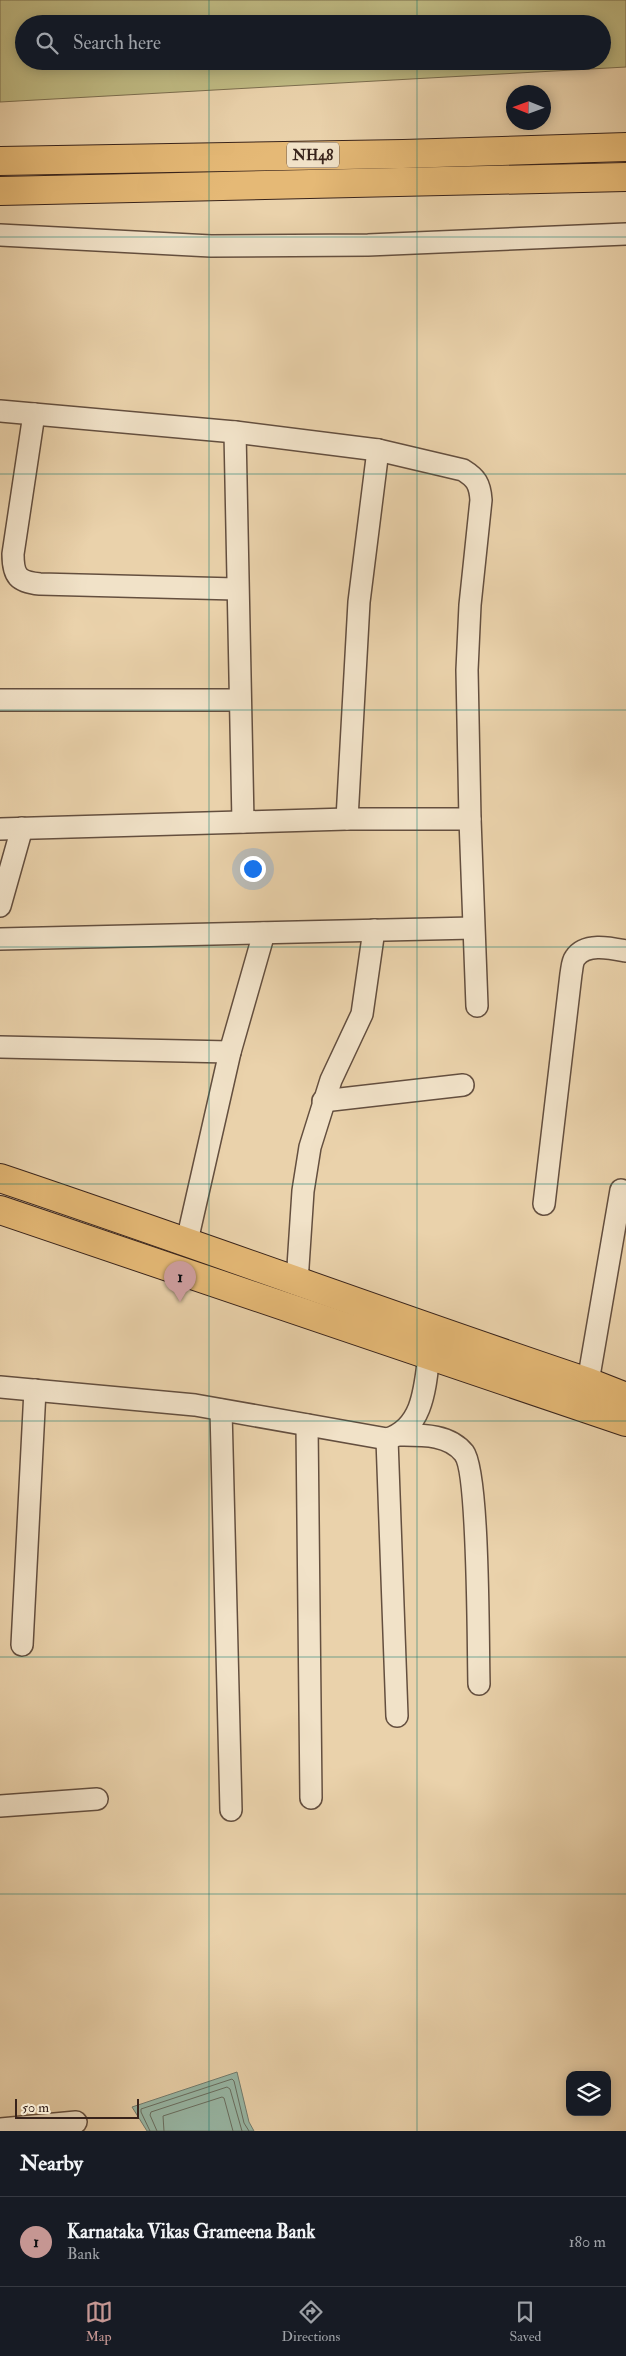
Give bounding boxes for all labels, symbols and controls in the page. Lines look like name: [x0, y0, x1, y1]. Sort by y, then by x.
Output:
search box: [15, 15, 611, 70]
icon: search: [33, 29, 61, 57]
text: Search here: [73, 31, 161, 55]
north arrow: [506, 85, 551, 130]
road number: NH48: [287, 142, 339, 168]
your location: [240, 856, 266, 882]
pin: 1: [164, 1261, 196, 1302]
map controls: [566, 2071, 611, 2116]
button: layers: [566, 2071, 611, 2116]
scale bar: [15, 2096, 139, 2119]
text: 50 m: [22, 2099, 49, 2116]
text: Nearby: [20, 2150, 83, 2177]
text: Karnataka Vikas Grameena Bank: [67, 2220, 315, 2244]
text: 1: [33, 2232, 39, 2252]
text: 180 m: [569, 2232, 606, 2252]
text: Bank: [67, 2244, 100, 2264]
tab: Map: [85, 2298, 113, 2345]
tab: Directions: [282, 2298, 340, 2345]
tab: Saved: [509, 2298, 541, 2345]

